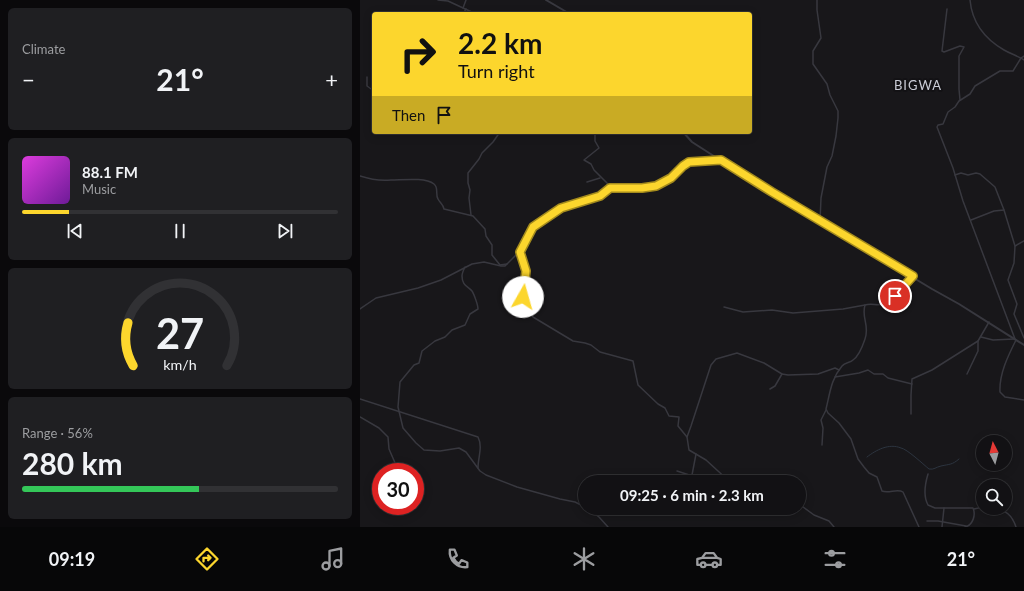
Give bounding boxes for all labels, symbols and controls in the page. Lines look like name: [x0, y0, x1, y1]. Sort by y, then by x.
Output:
text: 2.2 km: [458, 26, 542, 60]
icon: right: [392, 28, 444, 80]
text: Climate: [22, 41, 65, 57]
text: Turn right: [458, 60, 535, 82]
text: 21°: [156, 61, 204, 97]
text: −: [22, 66, 35, 93]
text: +: [325, 66, 338, 93]
district label: BIGWA: [894, 77, 942, 93]
icon: arrive: [433, 104, 455, 126]
text: Then: [392, 106, 425, 124]
text: 88.1 FM: [82, 163, 138, 181]
text: Music: [82, 181, 116, 197]
icon: previous: [64, 220, 86, 242]
icon: pause: [169, 220, 191, 242]
icon: next: [274, 220, 296, 242]
position arrow: [502, 276, 544, 318]
pin: [878, 279, 912, 313]
icon: arrive: [884, 285, 906, 307]
text: 27: [156, 308, 204, 358]
text: km/h: [163, 356, 197, 373]
text: Range · 56%: [22, 425, 93, 441]
north arrow: [976, 435, 1012, 471]
map controls: [976, 435, 1012, 515]
text: 280 km: [22, 445, 123, 481]
speed limit sign: 30: [372, 463, 424, 515]
button: search: [976, 479, 1012, 515]
text: 09:25 · 6 min · 2.3 km: [620, 486, 764, 504]
icon: directions: [193, 545, 221, 573]
icon: music: [319, 545, 347, 573]
icon: phone: [444, 545, 472, 573]
icon: climate: [570, 545, 598, 573]
icon: car: [695, 545, 723, 573]
icon: filters: [821, 545, 849, 573]
text: 09:19: [49, 548, 95, 570]
text: 21°: [947, 548, 975, 570]

